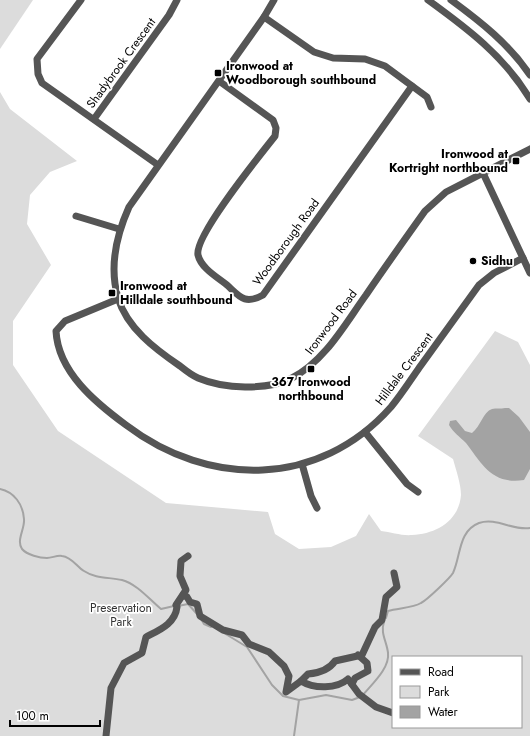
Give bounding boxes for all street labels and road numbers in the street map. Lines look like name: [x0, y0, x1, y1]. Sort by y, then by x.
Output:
street label: Shadybrook Crescent: [82, 14, 160, 112]
street label: Woodborough Road: [248, 195, 324, 289]
street label: Ironwood Road: [301, 286, 361, 358]
street label: Hilldale Crescent: [371, 329, 437, 409]

